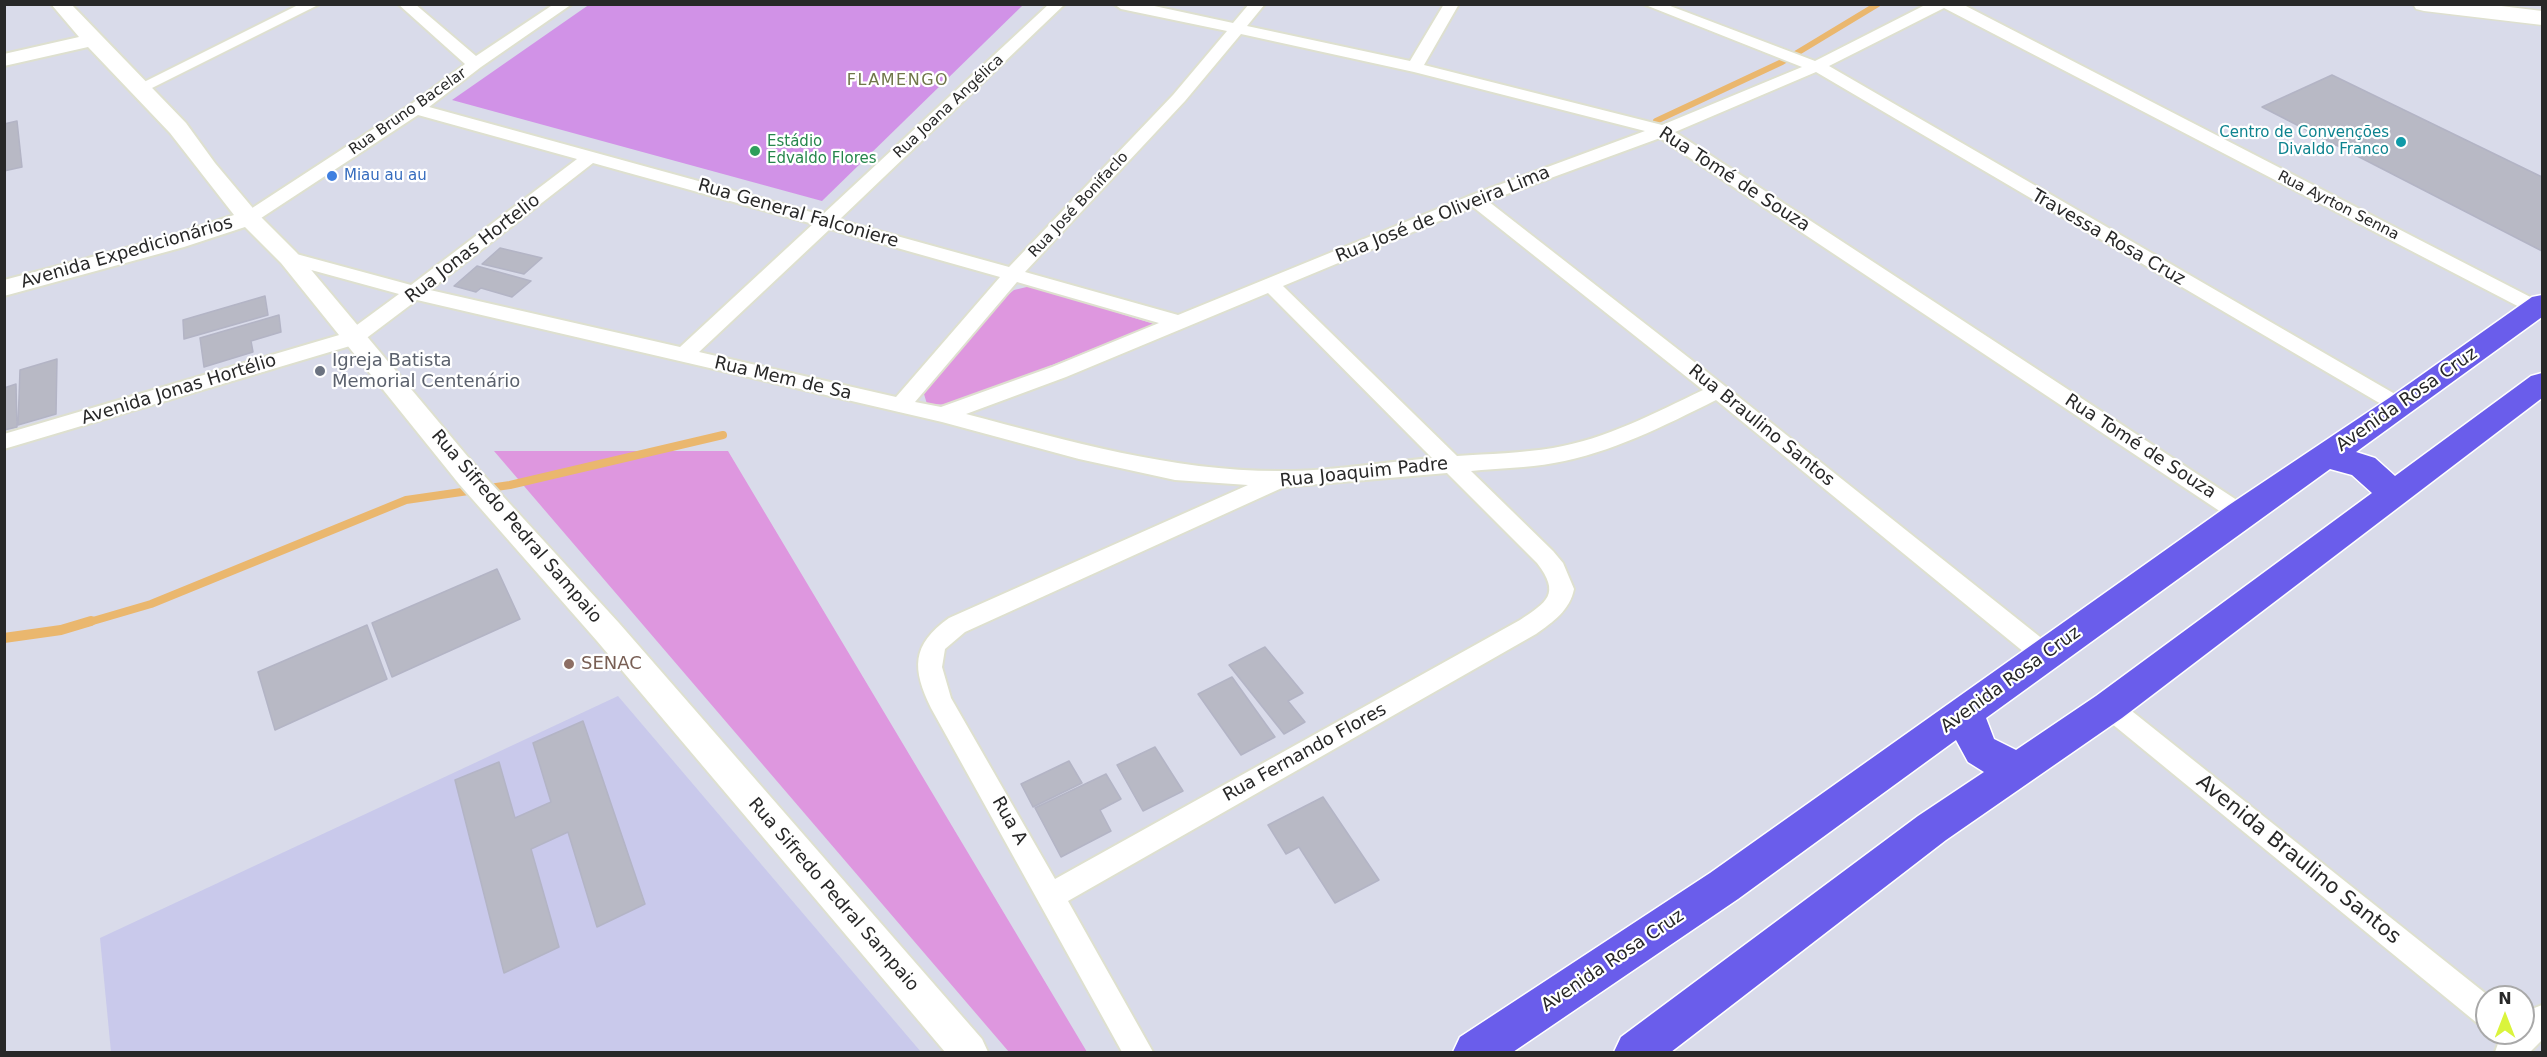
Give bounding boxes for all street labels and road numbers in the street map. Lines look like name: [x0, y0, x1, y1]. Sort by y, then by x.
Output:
street label: Rua Joana Angélica: [890, 51, 1008, 163]
street label: Rua Bruno Bacelar: [346, 65, 470, 159]
street label: Rua Tomé de Souza: [1654, 123, 1814, 237]
street label: Rua José Bonifaclo: [1025, 148, 1133, 262]
street label: Rua José de Oliveira Lima: [1333, 162, 1553, 268]
street label: Rua Ayrton Senna: [2274, 168, 2402, 244]
street label: Rua General Falconiere: [695, 175, 901, 253]
street label: Travessa Rosa Cruz: [2027, 185, 2189, 291]
street label: Rua Jonas Hortelio: [401, 190, 545, 308]
street label: Avenida Expedicionários: [18, 212, 236, 294]
street label: Avenida Rosa Cruz: [2332, 343, 2482, 457]
street label: Avenida Jonas Hortélio: [79, 350, 279, 430]
street label: Rua Mem de Sa: [712, 353, 854, 405]
street label: Rua Braulino Santos: [1684, 360, 1838, 492]
street label: Rua Tomé de Souza: [2060, 390, 2220, 504]
street label: Rua Sifredo Pedral Sampaio: [426, 426, 606, 628]
street label: Rua Joaquim Padre: [1279, 453, 1449, 493]
street label: Avenida Rosa Cruz: [1937, 622, 2085, 738]
street label: Rua Fernando Flores: [1220, 699, 1390, 807]
street label: Avenida Braulino Santos: [2191, 770, 2405, 950]
street label: Rua A: [987, 793, 1031, 849]
street label: Rua Sifredo Pedral Sampaio: [743, 794, 923, 996]
street label: Avenida Rosa Cruz: [1538, 905, 1688, 1017]

